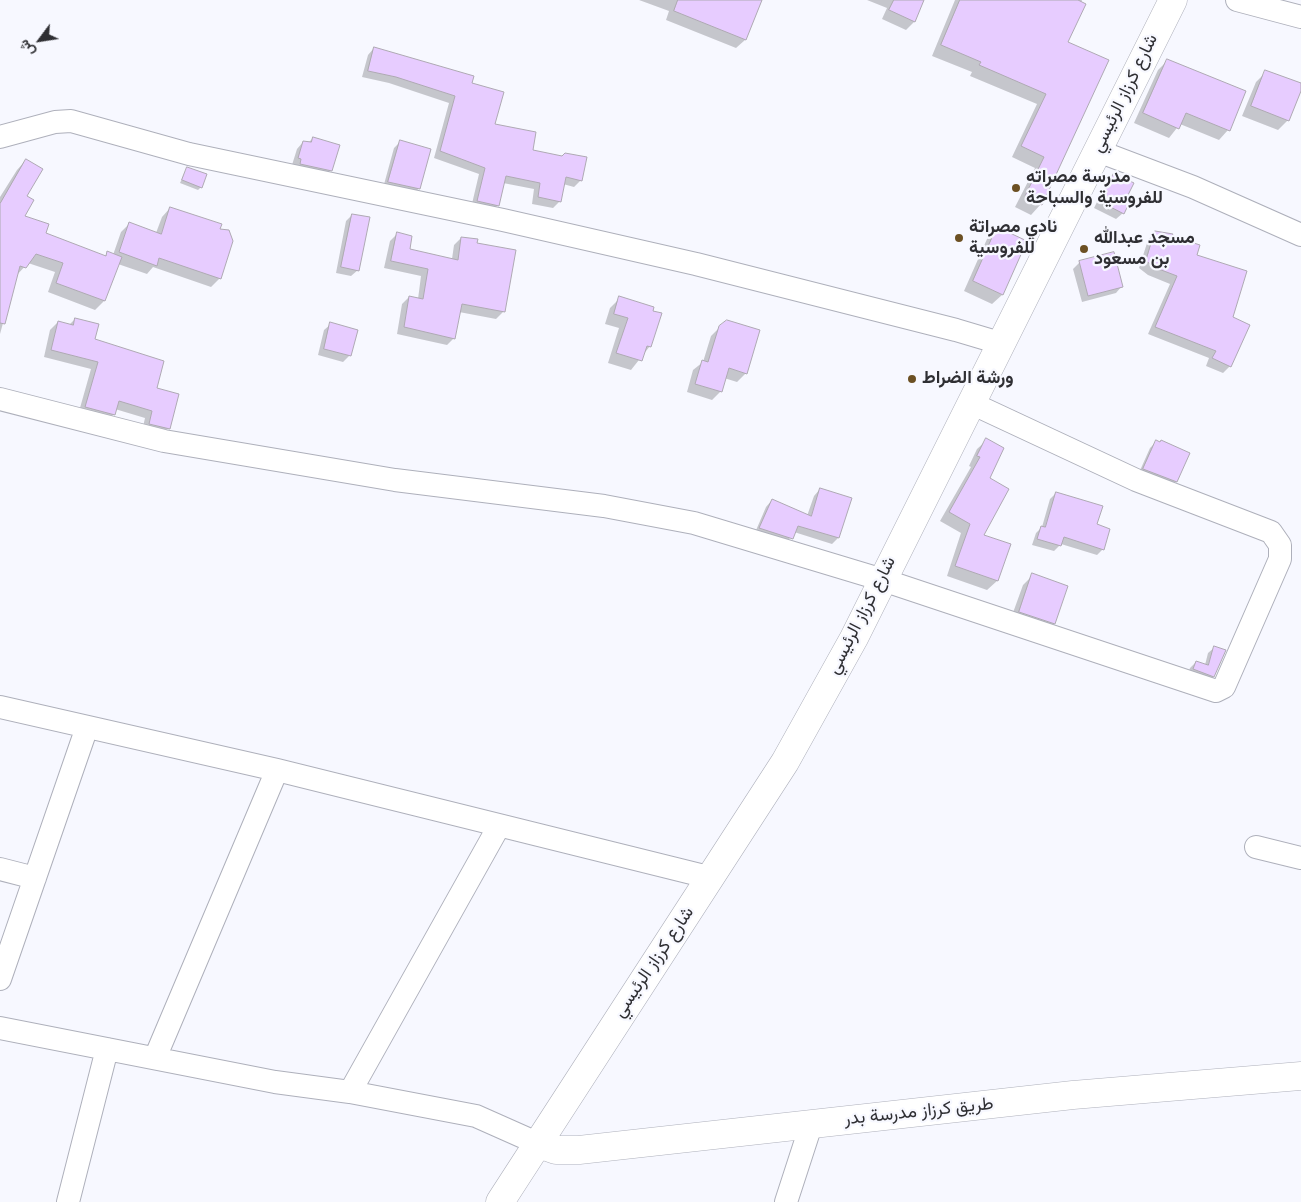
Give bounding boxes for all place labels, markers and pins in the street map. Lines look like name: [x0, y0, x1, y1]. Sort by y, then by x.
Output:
place label: مدرسة مصراته للفروسية والسباحة: [1026, 167, 1163, 210]
marker: مدرسة مصراته للفروسية والسباحة: [1010, 182, 1022, 194]
place label: نادي مصراتة للفروسية: [969, 217, 1057, 260]
place label: مسجد عبدالله بن مسعود: [1094, 228, 1195, 270]
marker: نادي مصراتة للفروسية: [953, 232, 965, 244]
marker: مسجد عبدالله بن مسعود: [1078, 243, 1090, 255]
place label: ورشة الضراط: [922, 368, 1014, 390]
marker: ورشة الضراط: [906, 373, 918, 385]

